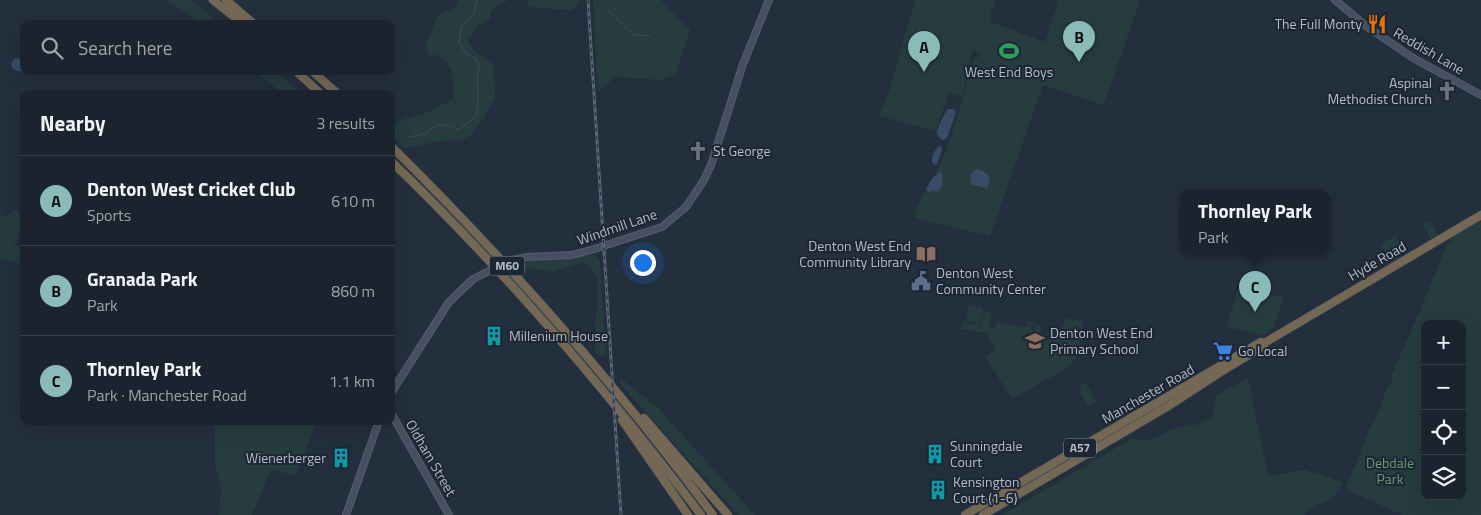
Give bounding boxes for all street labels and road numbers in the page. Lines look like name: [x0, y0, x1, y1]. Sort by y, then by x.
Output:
street label: Reddish Lane: [1390, 22, 1469, 79]
street label: Windmill Lane: [574, 203, 660, 250]
street label: Hyde Road: [1344, 235, 1410, 286]
road number: M60: [490, 256, 524, 276]
street label: Manchester Road: [1098, 359, 1198, 429]
street label: Oldham Street: [401, 416, 462, 500]
road number: A57: [1064, 438, 1096, 458]

